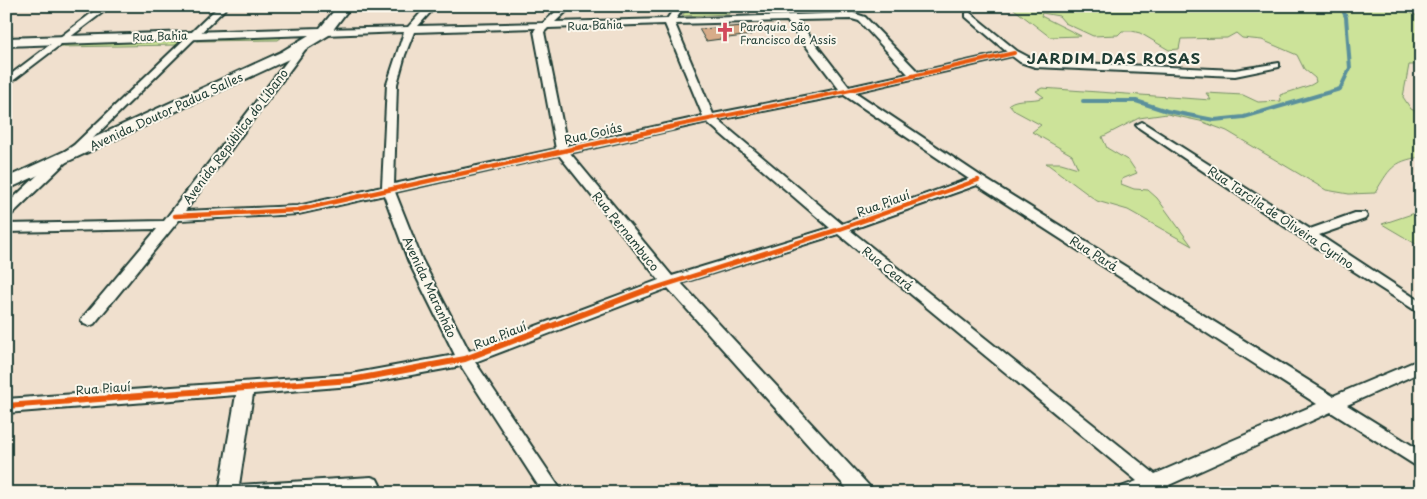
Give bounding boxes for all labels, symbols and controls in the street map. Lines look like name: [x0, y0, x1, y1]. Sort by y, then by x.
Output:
street label: Rua Bahia: [567, 16, 623, 34]
place label: Paróquia São Francisco de Assis: [740, 18, 836, 48]
church icon: Paróquia São Francisco de Assis: [714, 21, 736, 43]
street label: Rua Bahia: [132, 27, 188, 45]
district label: JARDIM DAS ROSAS: [1027, 46, 1201, 69]
street label: Avenida República do Líbano: [178, 64, 292, 207]
street label: Avenida Doutor Padua Salles: [86, 67, 246, 155]
street label: Rua Goiás: [562, 117, 624, 148]
street label: Rua Tarcila de Oliveira Cyrino: [1204, 161, 1358, 273]
street label: Rua Piauí: [854, 185, 912, 221]
street label: Rua Pernambuco: [588, 187, 664, 275]
street label: Rua Pará: [1067, 231, 1122, 275]
street label: Avenida Maranhão: [399, 233, 462, 341]
street label: Rua Ceará: [859, 242, 918, 295]
street label: Rua Piauí: [471, 317, 529, 353]
street label: Rua Piauí: [75, 377, 131, 399]

